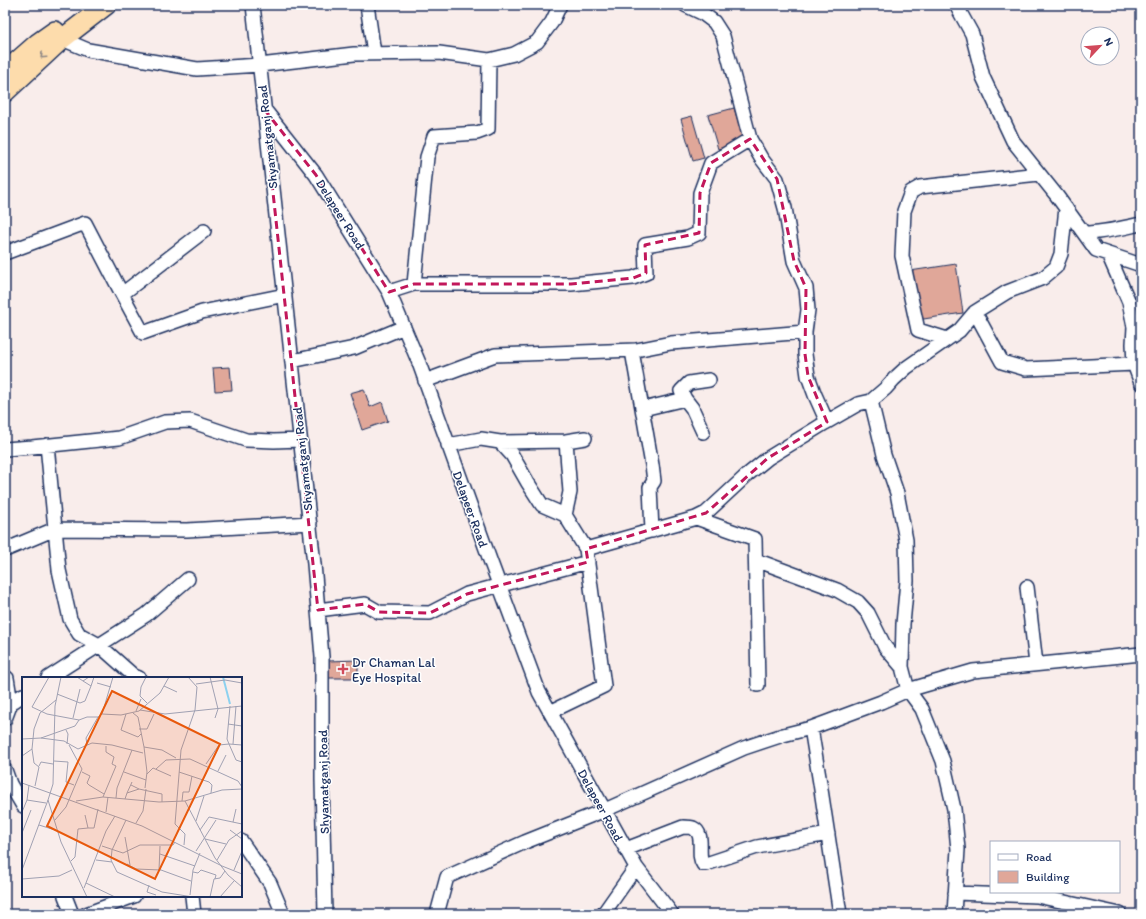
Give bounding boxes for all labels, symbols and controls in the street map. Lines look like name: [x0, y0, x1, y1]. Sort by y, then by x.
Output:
north arrow: [1080, 26, 1120, 66]
text: N: [1101, 36, 1116, 48]
one-way arrow: [40, 52, 48, 59]
street label: Shyamatganj Road: [255, 84, 280, 189]
street label: Delapeer Road: [313, 176, 368, 252]
street label: Shyamatganj Road: [290, 406, 315, 511]
street label: Delapeer Road: [450, 469, 491, 549]
place label: Dr Chaman Lal Eye Hospital: [352, 655, 435, 685]
marker: Dr Chaman Lal Eye Hospital: [337, 663, 349, 675]
inset map: [22, 677, 242, 897]
street label: Shyamatganj Road: [315, 730, 332, 834]
street label: Delapeer Road: [575, 767, 627, 844]
legend: [990, 841, 1120, 893]
text: Road: [1026, 850, 1052, 864]
text: Building: [1026, 870, 1070, 884]

